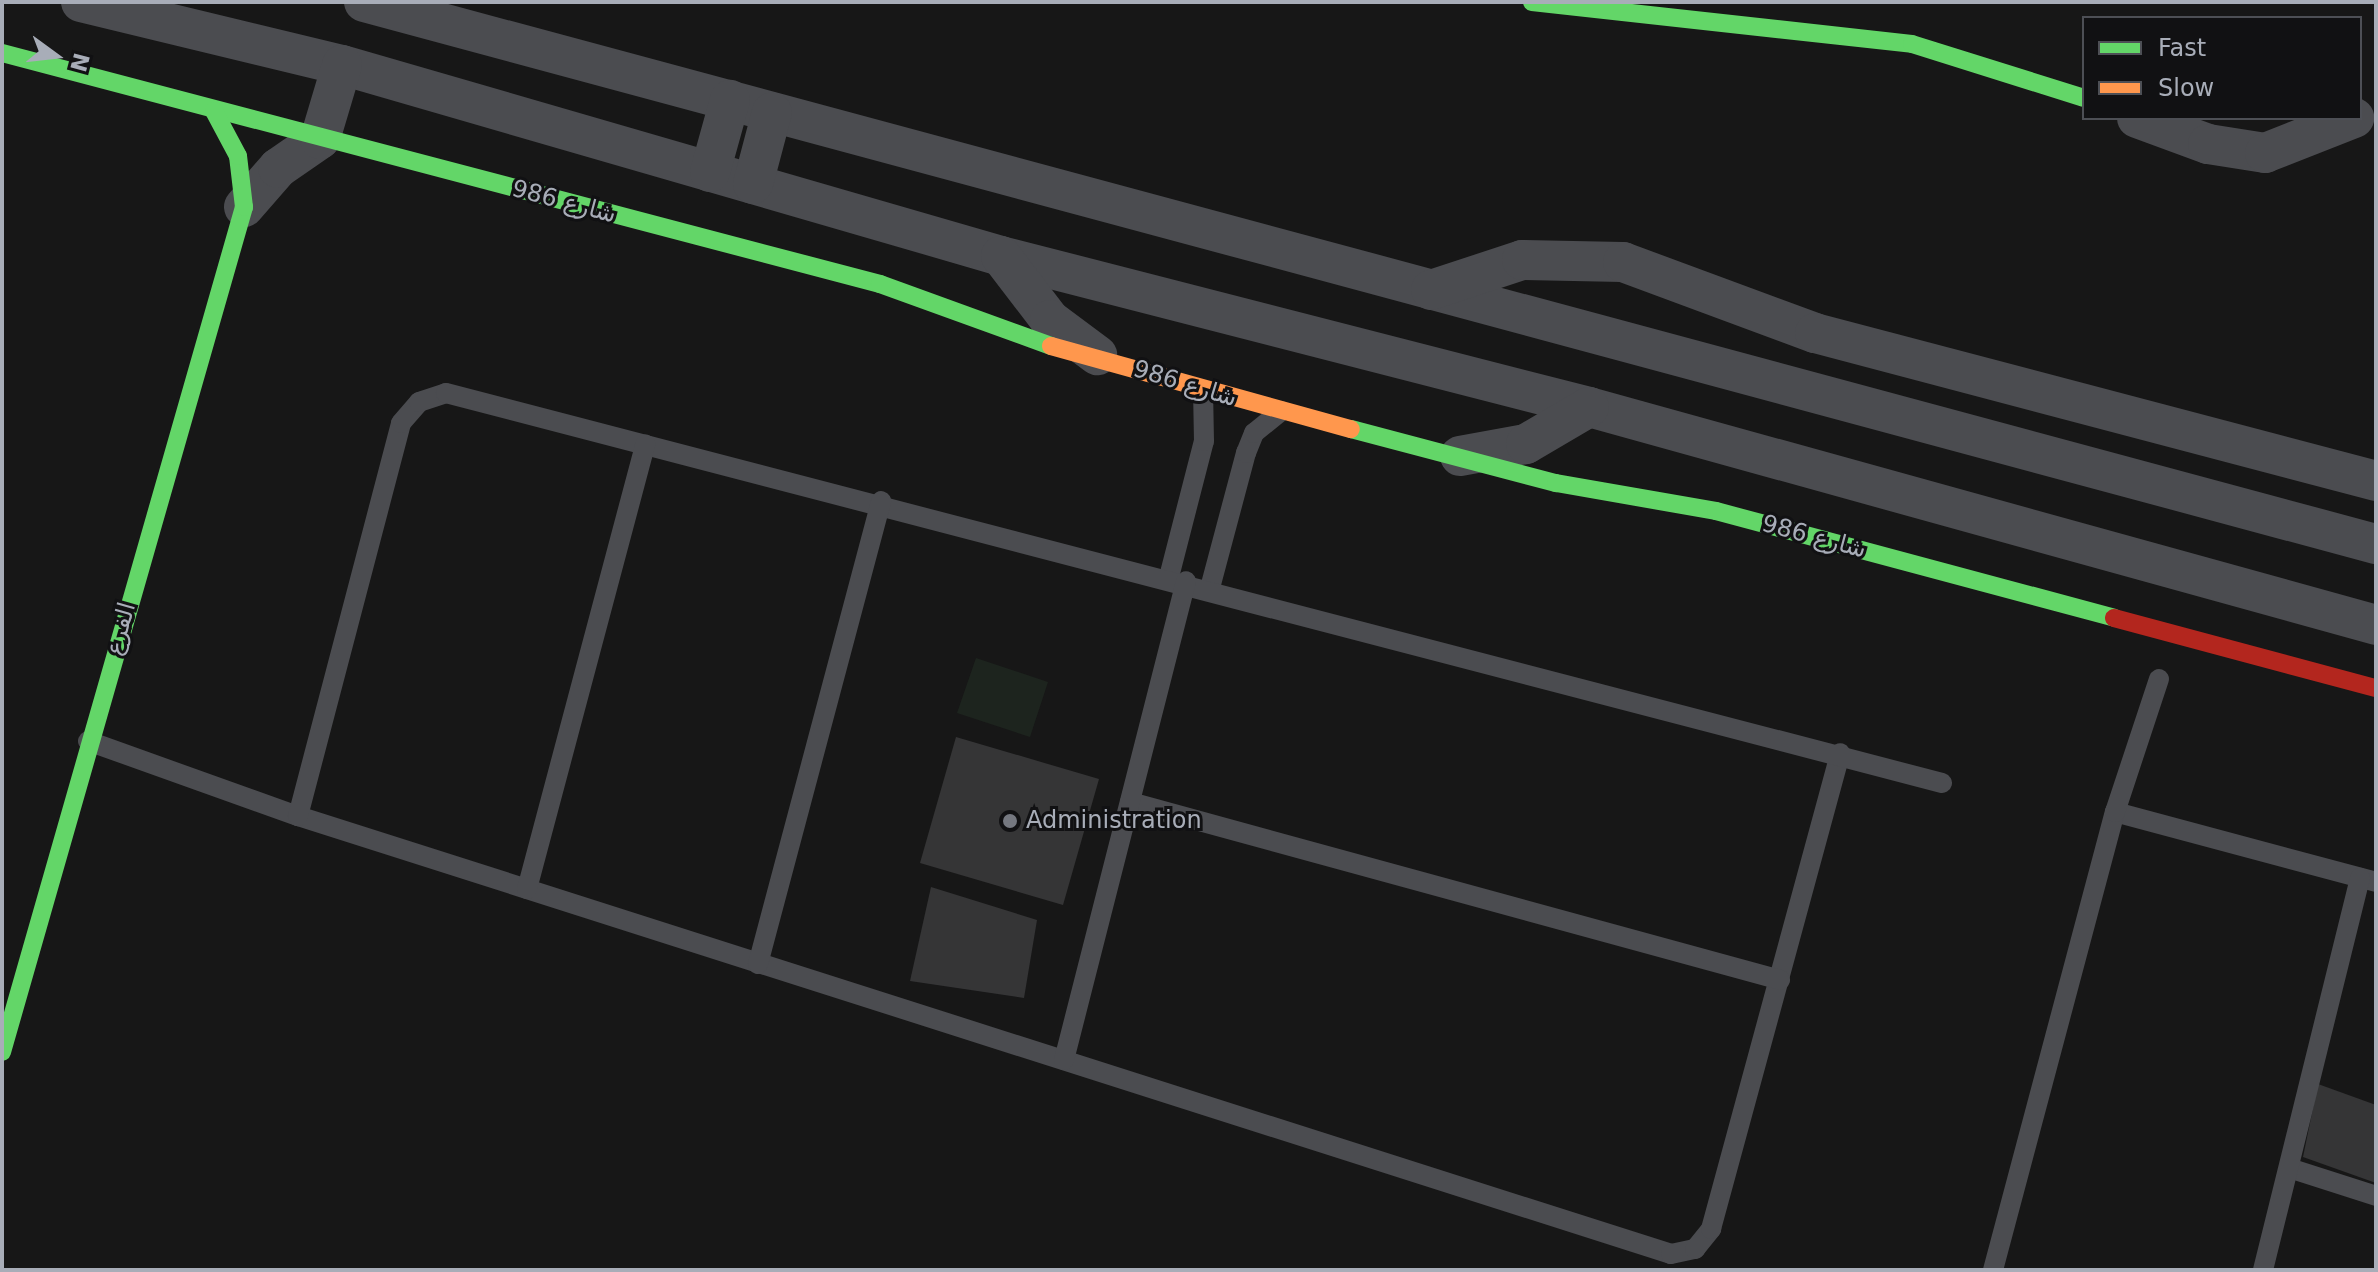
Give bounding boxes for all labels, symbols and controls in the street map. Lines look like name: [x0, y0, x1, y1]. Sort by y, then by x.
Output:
north arrow: [16, 16, 96, 96]
legend: [2082, 16, 2362, 120]
text: Fast: [2158, 34, 2206, 62]
text: N: [65, 50, 94, 74]
text: Slow: [2158, 74, 2214, 102]
street label: شارع 986: [509, 174, 619, 230]
street label: شارع 986: [1130, 355, 1240, 413]
street label: شارع 986: [1759, 509, 1869, 565]
street label: الفرع: [100, 599, 142, 659]
place label: Administration: [1026, 807, 1202, 835]
marker: Administration: [1001, 812, 1019, 830]

